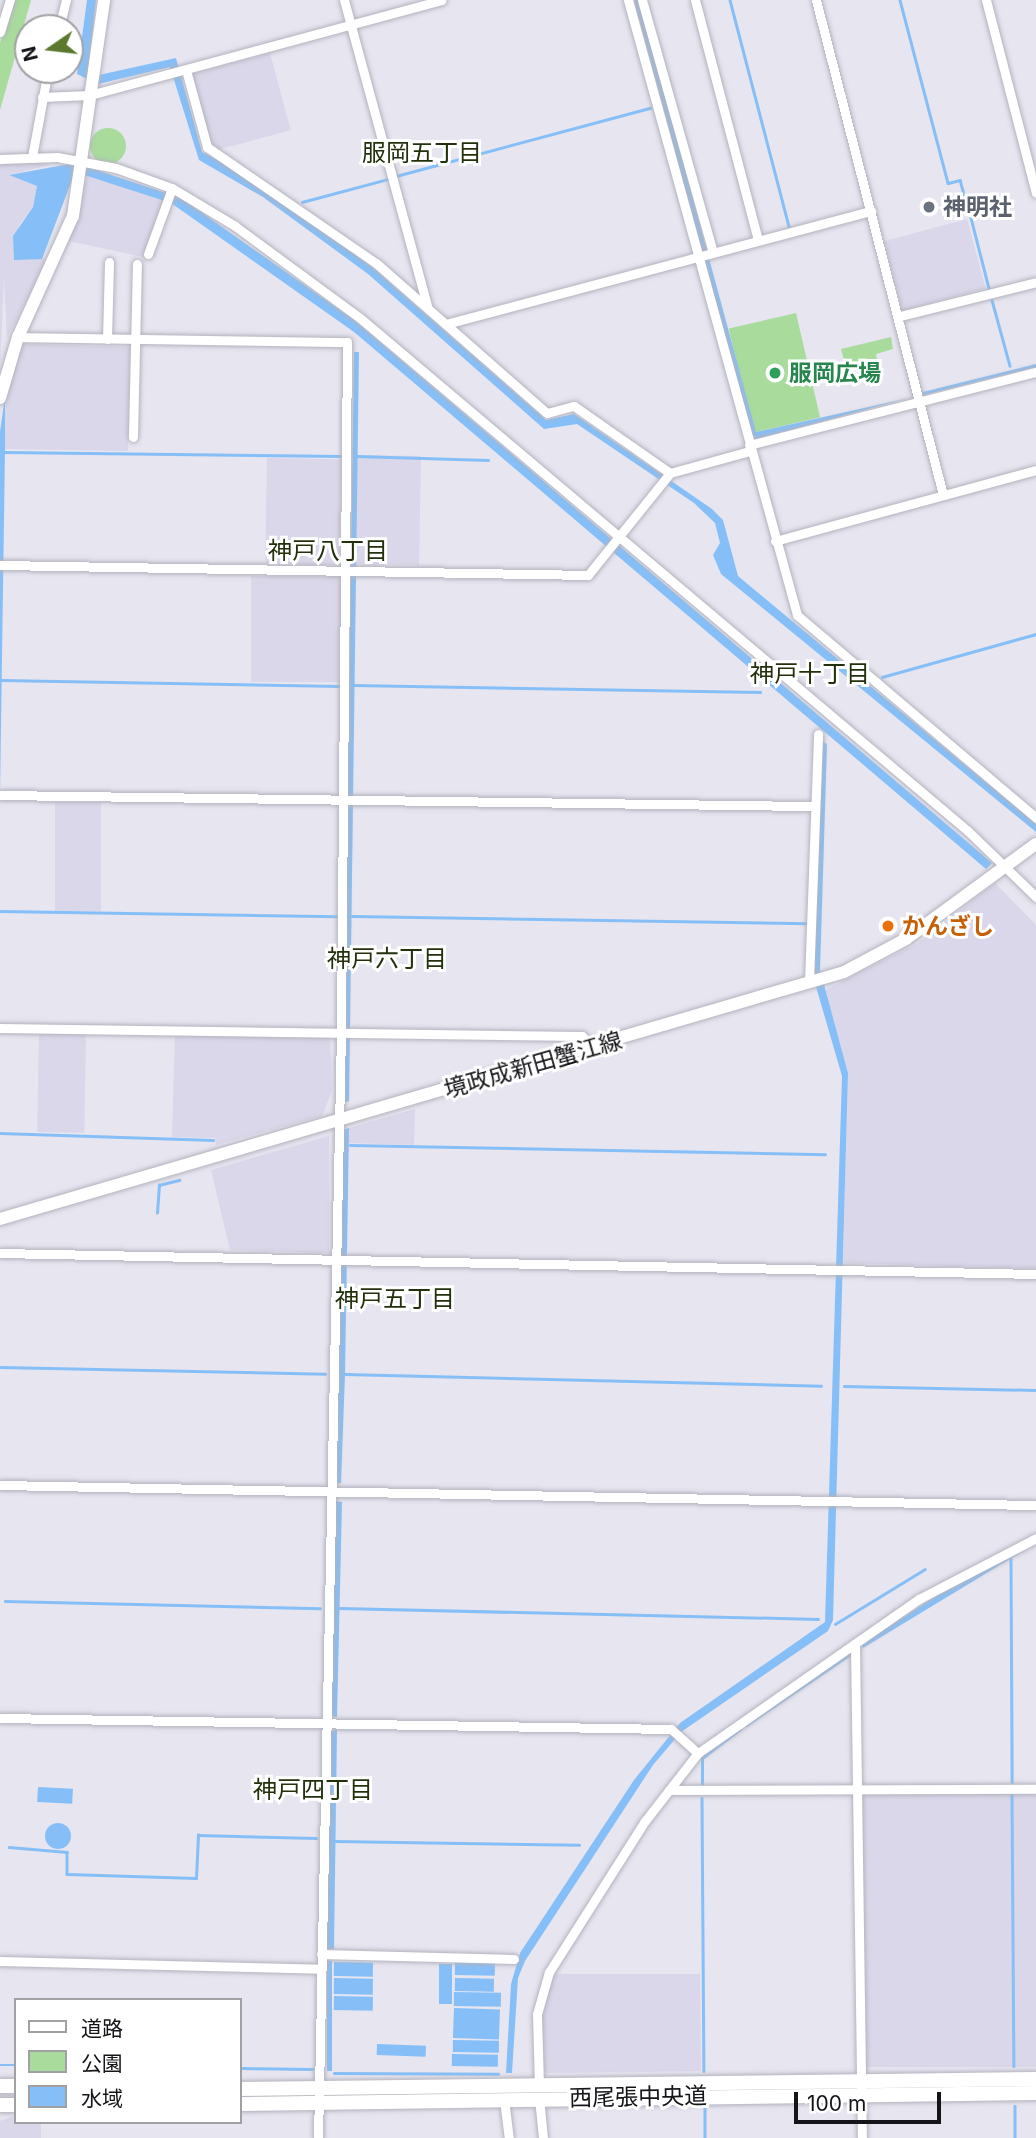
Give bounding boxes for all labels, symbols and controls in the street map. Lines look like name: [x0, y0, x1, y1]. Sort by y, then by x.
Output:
north arrow: [14, 14, 84, 84]
text: N: [17, 44, 43, 64]
district label: 服岡五丁目: [362, 139, 482, 167]
place label: 神明社: [943, 193, 1012, 221]
marker: 神明社: [921, 199, 937, 215]
place label: 服岡広場: [789, 359, 881, 387]
marker: 服岡広場: [767, 365, 783, 381]
district label: 神戸八丁目: [268, 537, 388, 565]
district label: 神戸十丁目: [750, 660, 870, 688]
place label: かんざし: [902, 912, 994, 940]
marker: かんざし: [880, 918, 896, 934]
district label: 神戸六丁目: [327, 945, 447, 973]
street label: 境政成新田蟹江線: [441, 1026, 625, 1104]
district label: 神戸五丁目: [335, 1285, 455, 1313]
district label: 神戸四丁目: [253, 1776, 373, 1804]
legend: [14, 1998, 242, 2124]
text: 道路: [81, 2016, 123, 2041]
text: 公園: [81, 2051, 123, 2076]
scale bar: [798, 2078, 945, 2122]
street label: 西尾張中央道: [569, 2082, 707, 2112]
text: 水域: [81, 2086, 123, 2111]
text: 100 m: [807, 2091, 866, 2116]

